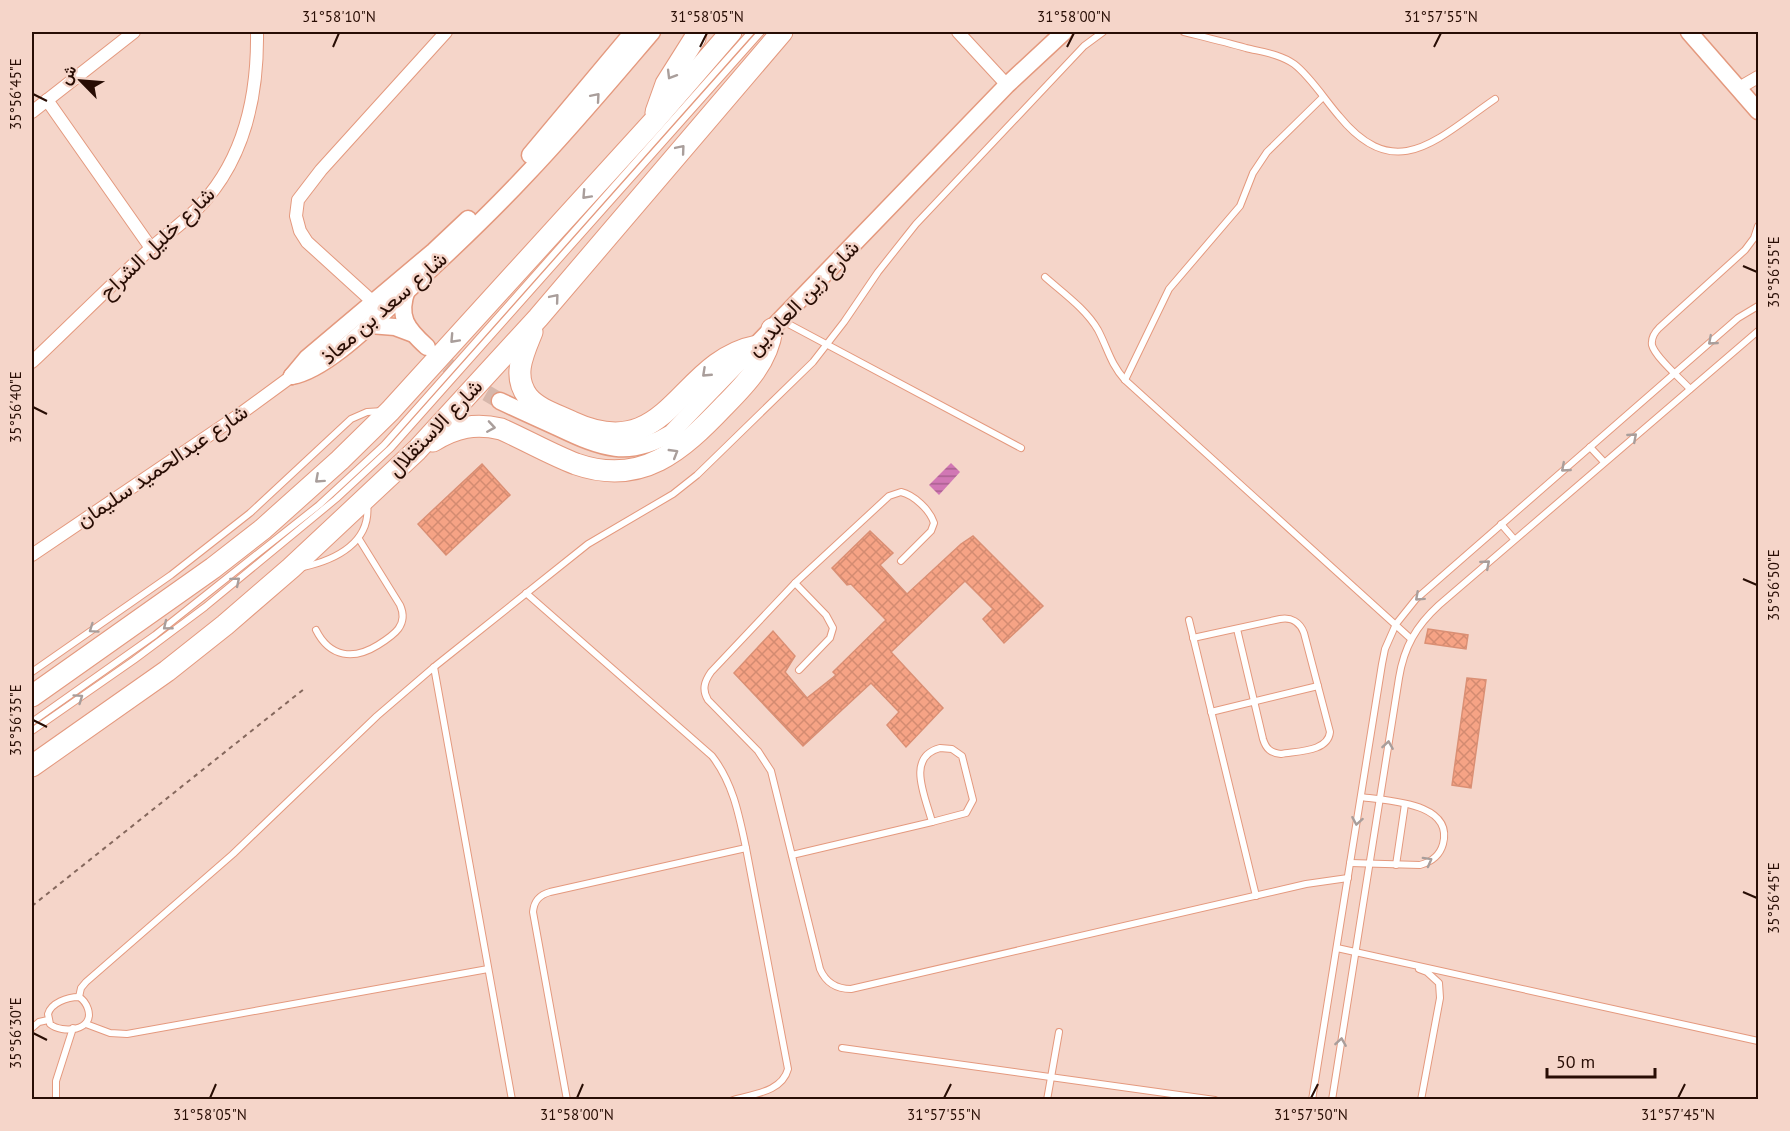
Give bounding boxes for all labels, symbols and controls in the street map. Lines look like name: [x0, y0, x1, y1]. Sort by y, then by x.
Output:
text: 31°58'10"N: [302, 7, 376, 26]
text: 31°58'05"N: [670, 7, 744, 26]
text: 31°58'00"N: [1037, 7, 1111, 26]
text: 31°57'55"N: [1404, 7, 1478, 26]
north arrow: [51, 51, 111, 111]
text: 35°56'45"E: [6, 58, 25, 130]
text: ش: [54, 62, 81, 88]
one-way arrow: [667, 69, 678, 79]
one-way arrow: [589, 93, 600, 104]
one-way arrow: [674, 145, 685, 156]
street label: شارع خليل الشراح: [93, 181, 221, 305]
one-way arrow: [582, 189, 593, 199]
street label: شارع زين العابدين: [740, 234, 866, 362]
text: 35°56'55"E: [1764, 236, 1783, 308]
street label: شارع سعد بن معاذ: [315, 245, 453, 371]
one-way arrow: [548, 294, 559, 305]
one-way arrow: [450, 332, 461, 343]
one-way arrow: [1708, 334, 1719, 345]
one-way arrow: [702, 366, 713, 377]
text: 35°56'40"E: [6, 371, 25, 443]
street label: شارع الاستقلال: [381, 373, 489, 483]
street label: شارع عبدالحميد سليمان: [71, 398, 253, 534]
one-way arrow: [485, 420, 495, 433]
one-way arrow: [1626, 433, 1637, 444]
one-way arrow: [668, 448, 678, 460]
one-way arrow: [1561, 461, 1572, 472]
one-way arrow: [315, 472, 325, 483]
text: 35°56'50"E: [1764, 549, 1783, 621]
one-way arrow: [1479, 560, 1490, 571]
one-way arrow: [229, 578, 240, 589]
one-way arrow: [1415, 590, 1425, 601]
one-way arrow: [163, 618, 174, 629]
one-way arrow: [89, 622, 100, 633]
text: 35°56'35"E: [6, 684, 25, 756]
one-way arrow: [73, 694, 84, 705]
one-way arrow: [1381, 741, 1393, 750]
one-way arrow: [1351, 816, 1363, 826]
one-way arrow: [1422, 857, 1432, 868]
text: 35°56'45"E: [1764, 862, 1783, 934]
text: 35°56'30"E: [6, 997, 25, 1069]
one-way arrow: [1334, 1037, 1347, 1047]
scale bar: [1547, 1041, 1655, 1079]
text: 50 m: [1556, 1050, 1595, 1073]
text: 31°58'05"N: [173, 1105, 247, 1124]
text: 31°58'00"N: [540, 1105, 614, 1124]
text: 31°57'55"N: [907, 1105, 981, 1124]
text: 31°57'50"N: [1274, 1105, 1348, 1124]
text: 31°57'45"N: [1641, 1105, 1715, 1124]

